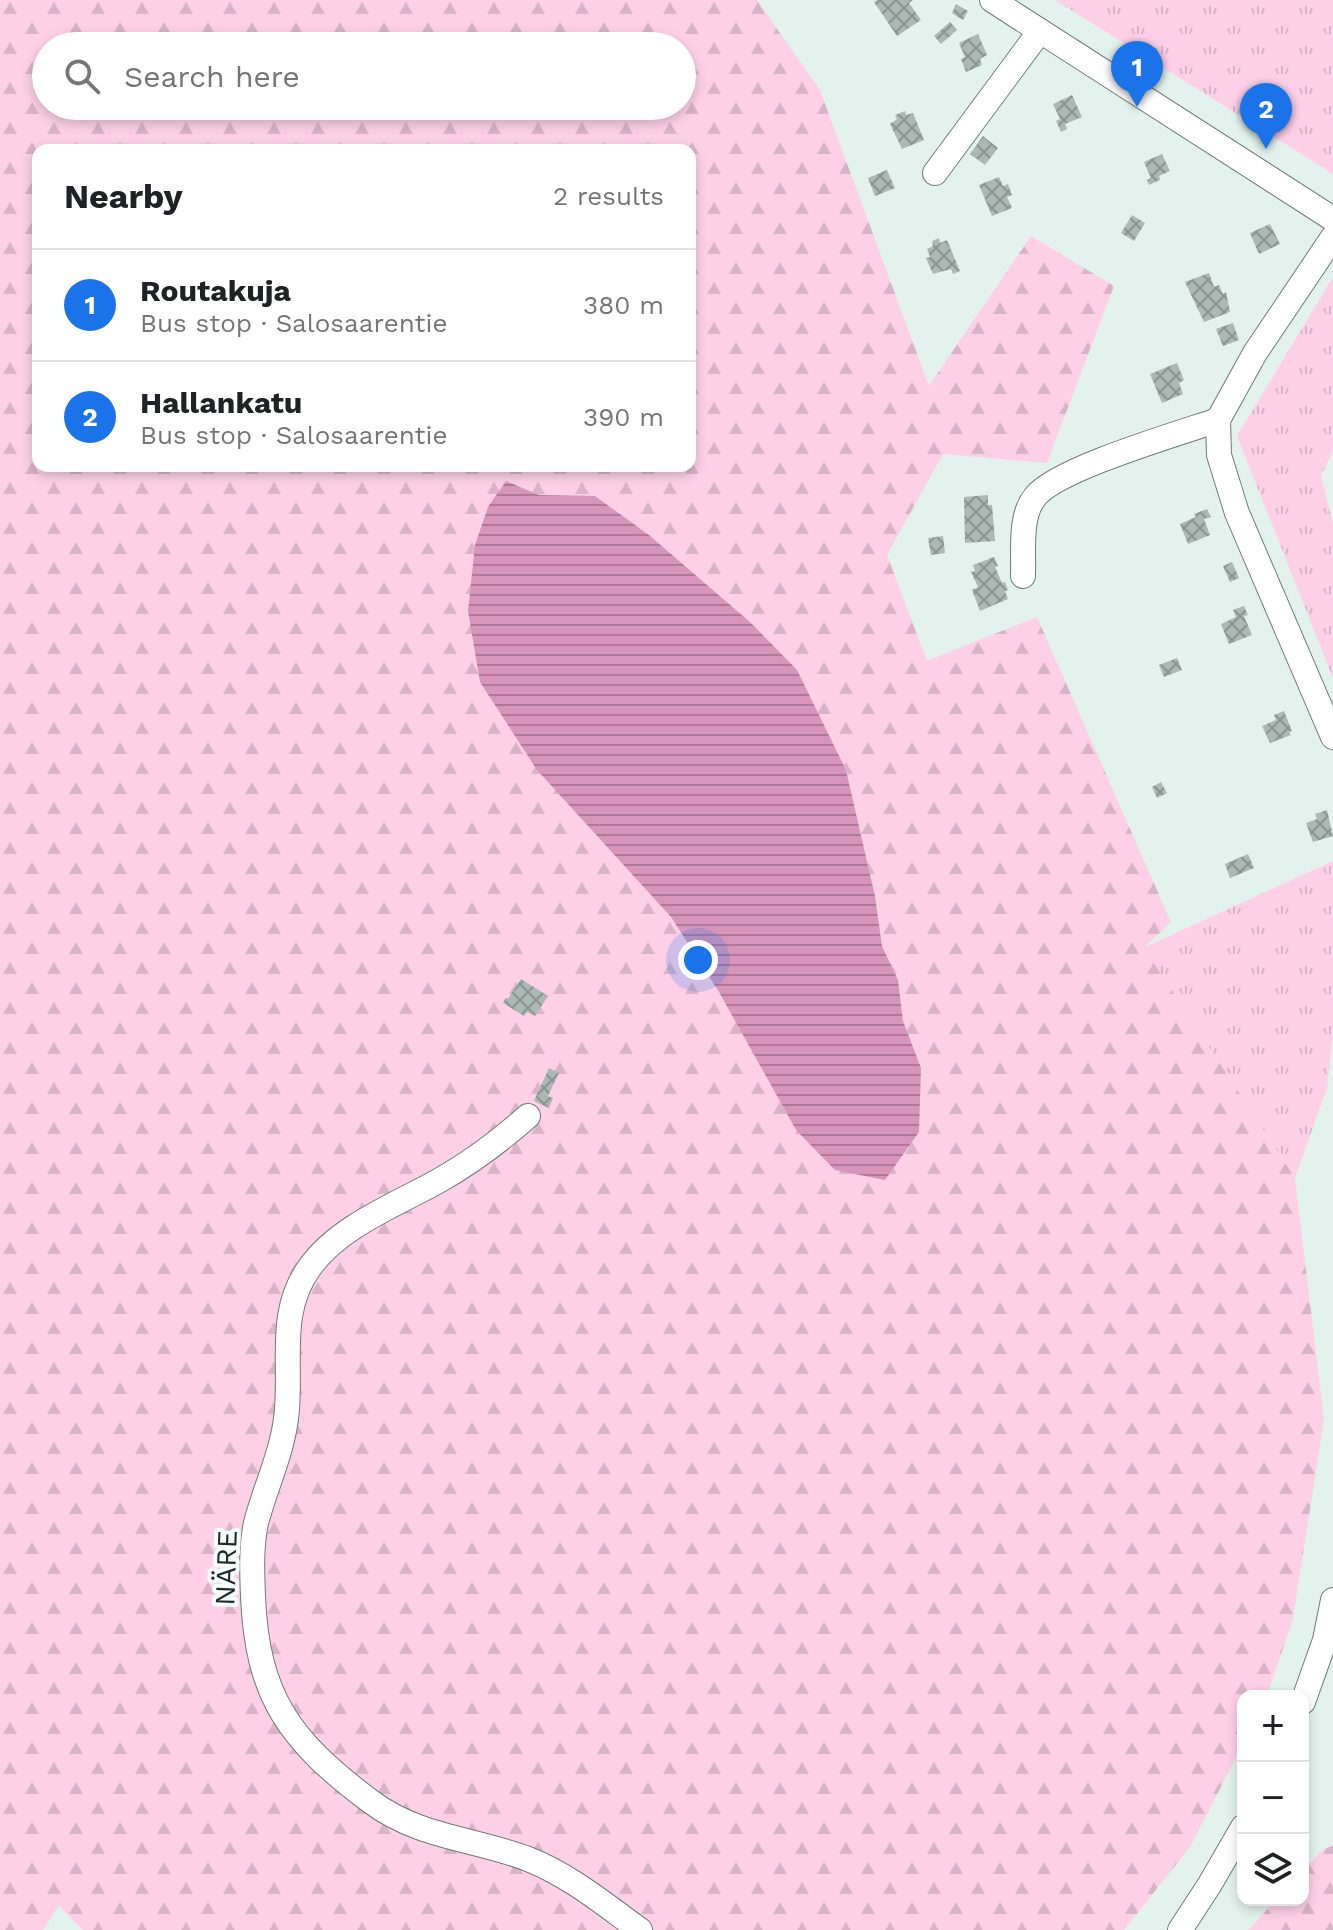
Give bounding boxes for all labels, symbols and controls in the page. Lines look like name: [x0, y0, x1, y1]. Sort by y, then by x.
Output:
search box: [32, 32, 696, 120]
pin: 1: [1111, 41, 1163, 107]
icon: search: [60, 54, 104, 98]
text: Search here: [124, 59, 300, 94]
pin: 2: [1240, 83, 1292, 149]
text: Nearby: [64, 176, 183, 216]
text: 2 results: [553, 181, 664, 211]
text: Routakuja: [140, 273, 291, 308]
text: 1: [84, 290, 96, 320]
text: 380 m: [583, 290, 664, 320]
text: Bus stop · Salosaarentie: [140, 308, 447, 338]
text: Hallankatu: [140, 385, 302, 420]
text: 2: [82, 402, 98, 432]
text: 390 m: [583, 402, 664, 432]
text: Bus stop · Salosaarentie: [140, 420, 447, 450]
your location: [678, 940, 718, 980]
street label: NÄRE: [208, 1530, 244, 1606]
map controls: [1237, 1690, 1309, 1906]
button: +: [1237, 1690, 1309, 1762]
button: −: [1237, 1762, 1309, 1834]
button: layers: [1237, 1834, 1309, 1906]

